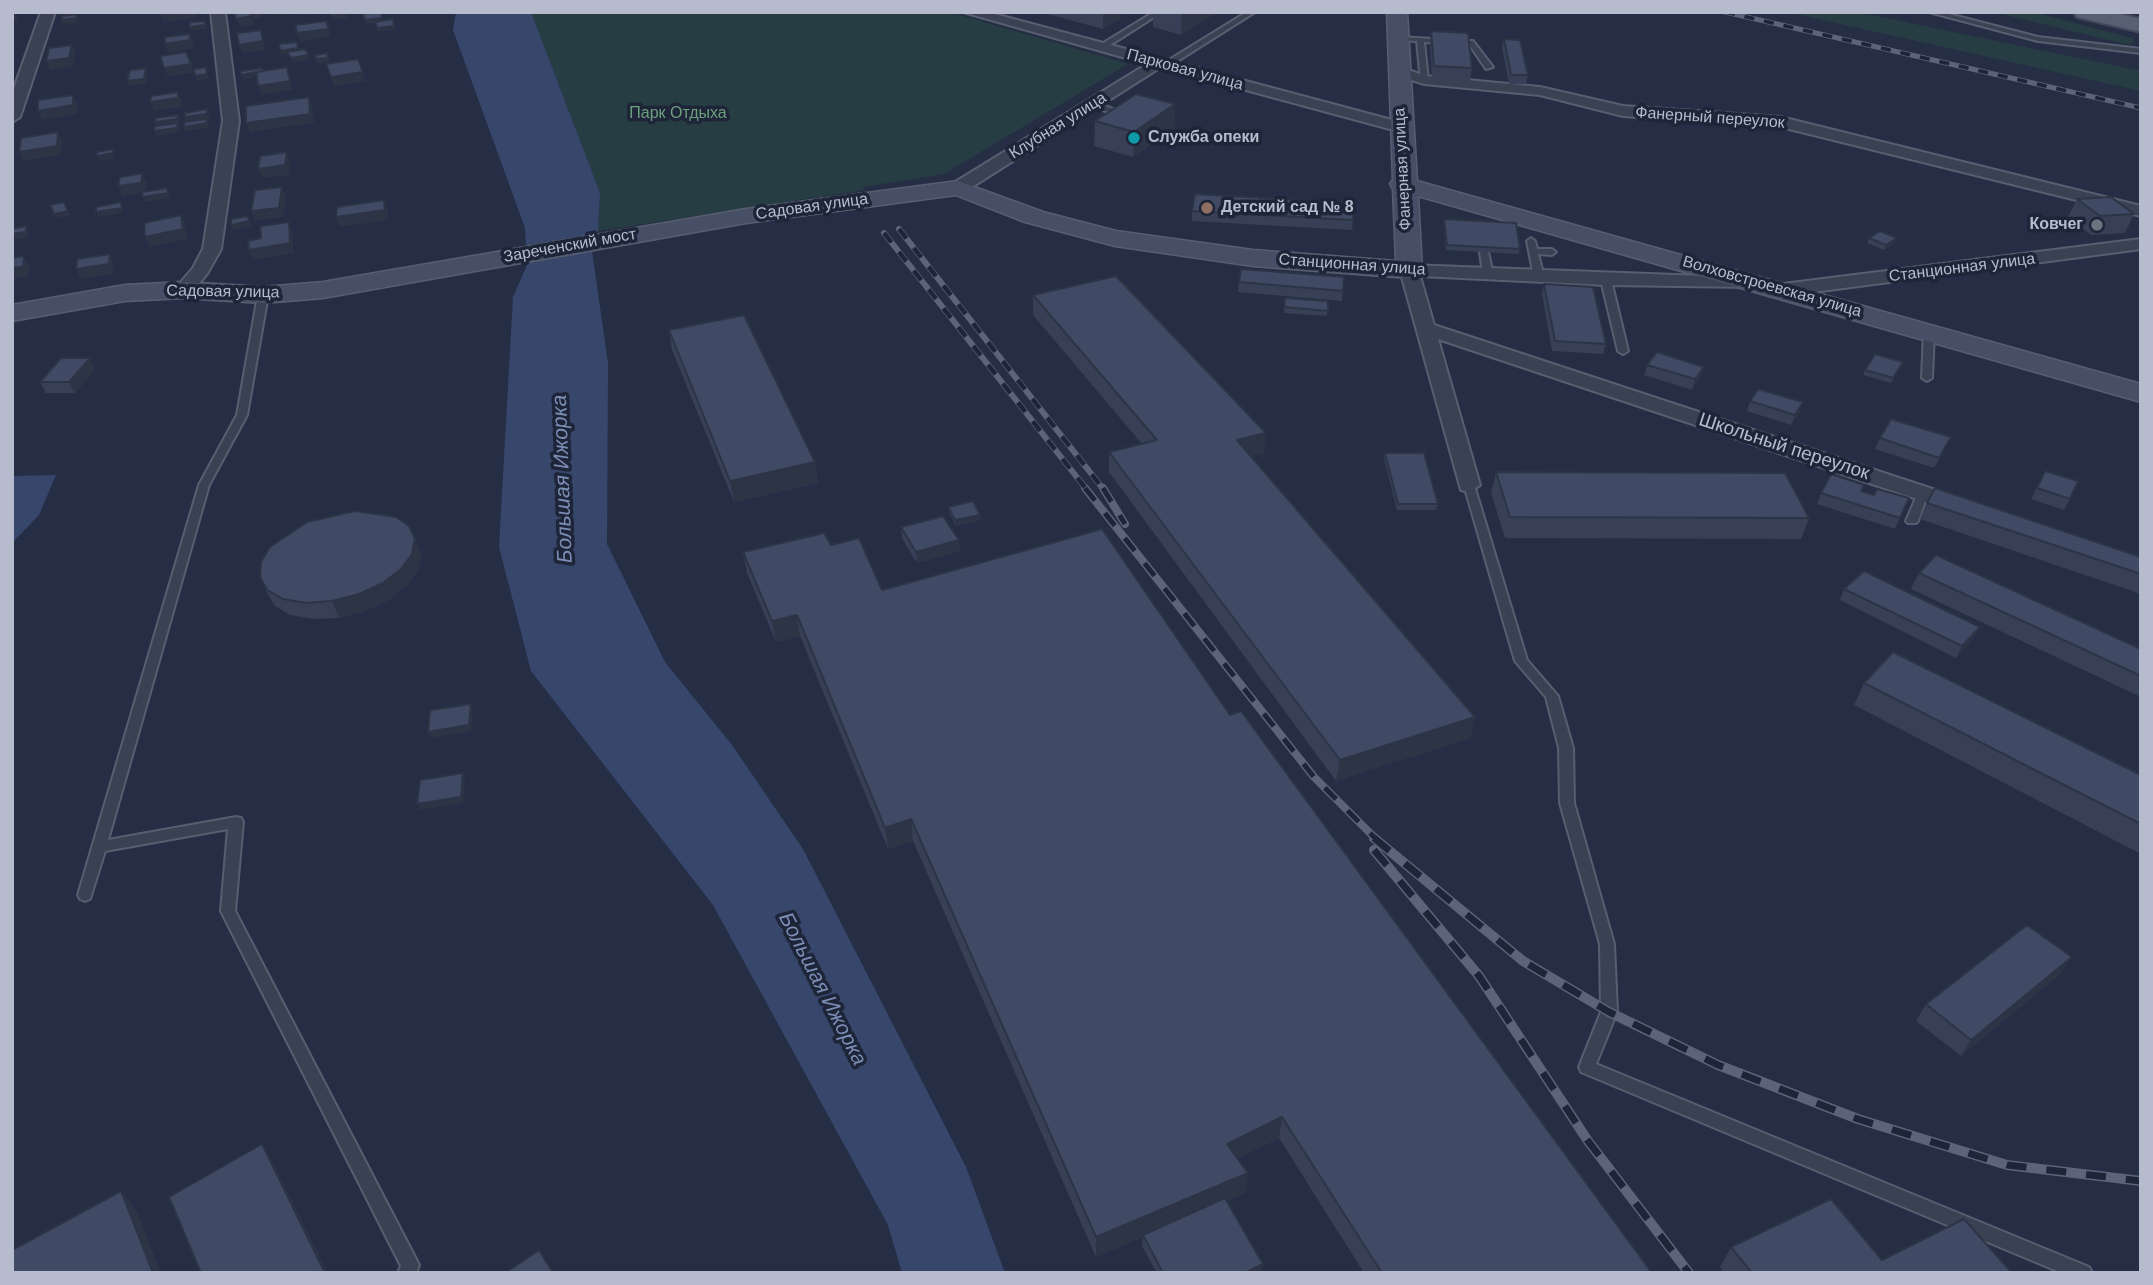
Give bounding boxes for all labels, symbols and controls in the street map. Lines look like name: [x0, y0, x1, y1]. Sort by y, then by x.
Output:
street label: Парковая улица: [1125, 45, 1245, 95]
street label: Клубная улица: [1006, 88, 1110, 164]
street label: Фанерный переулок: [1635, 103, 1785, 133]
park label: Парк Отдыха: [629, 104, 727, 124]
street label: Фанерная улица: [1390, 107, 1416, 231]
place label: Служба опеки: [1148, 128, 1259, 148]
marker: Служба опеки: [1126, 130, 1142, 146]
street label: Садовая улица: [755, 190, 869, 224]
place label: Детский сад № 8: [1221, 198, 1354, 218]
marker: Детский сад № 8: [1199, 200, 1215, 216]
place label: Ковчег: [2029, 215, 2083, 235]
marker: Ковчег: [2089, 217, 2105, 233]
street label: Зареченский мост: [502, 225, 638, 267]
street label: Станционная улица: [1278, 250, 1426, 280]
street label: Станционная улица: [1888, 250, 2036, 286]
street label: Волховстроевская улица: [1680, 252, 1864, 322]
street label: Садовая улица: [166, 281, 280, 303]
water label: Большая Ижорка: [547, 394, 579, 564]
street label: Школьный переулок: [1696, 409, 1872, 485]
water label: Большая Ижорка: [773, 908, 871, 1070]

